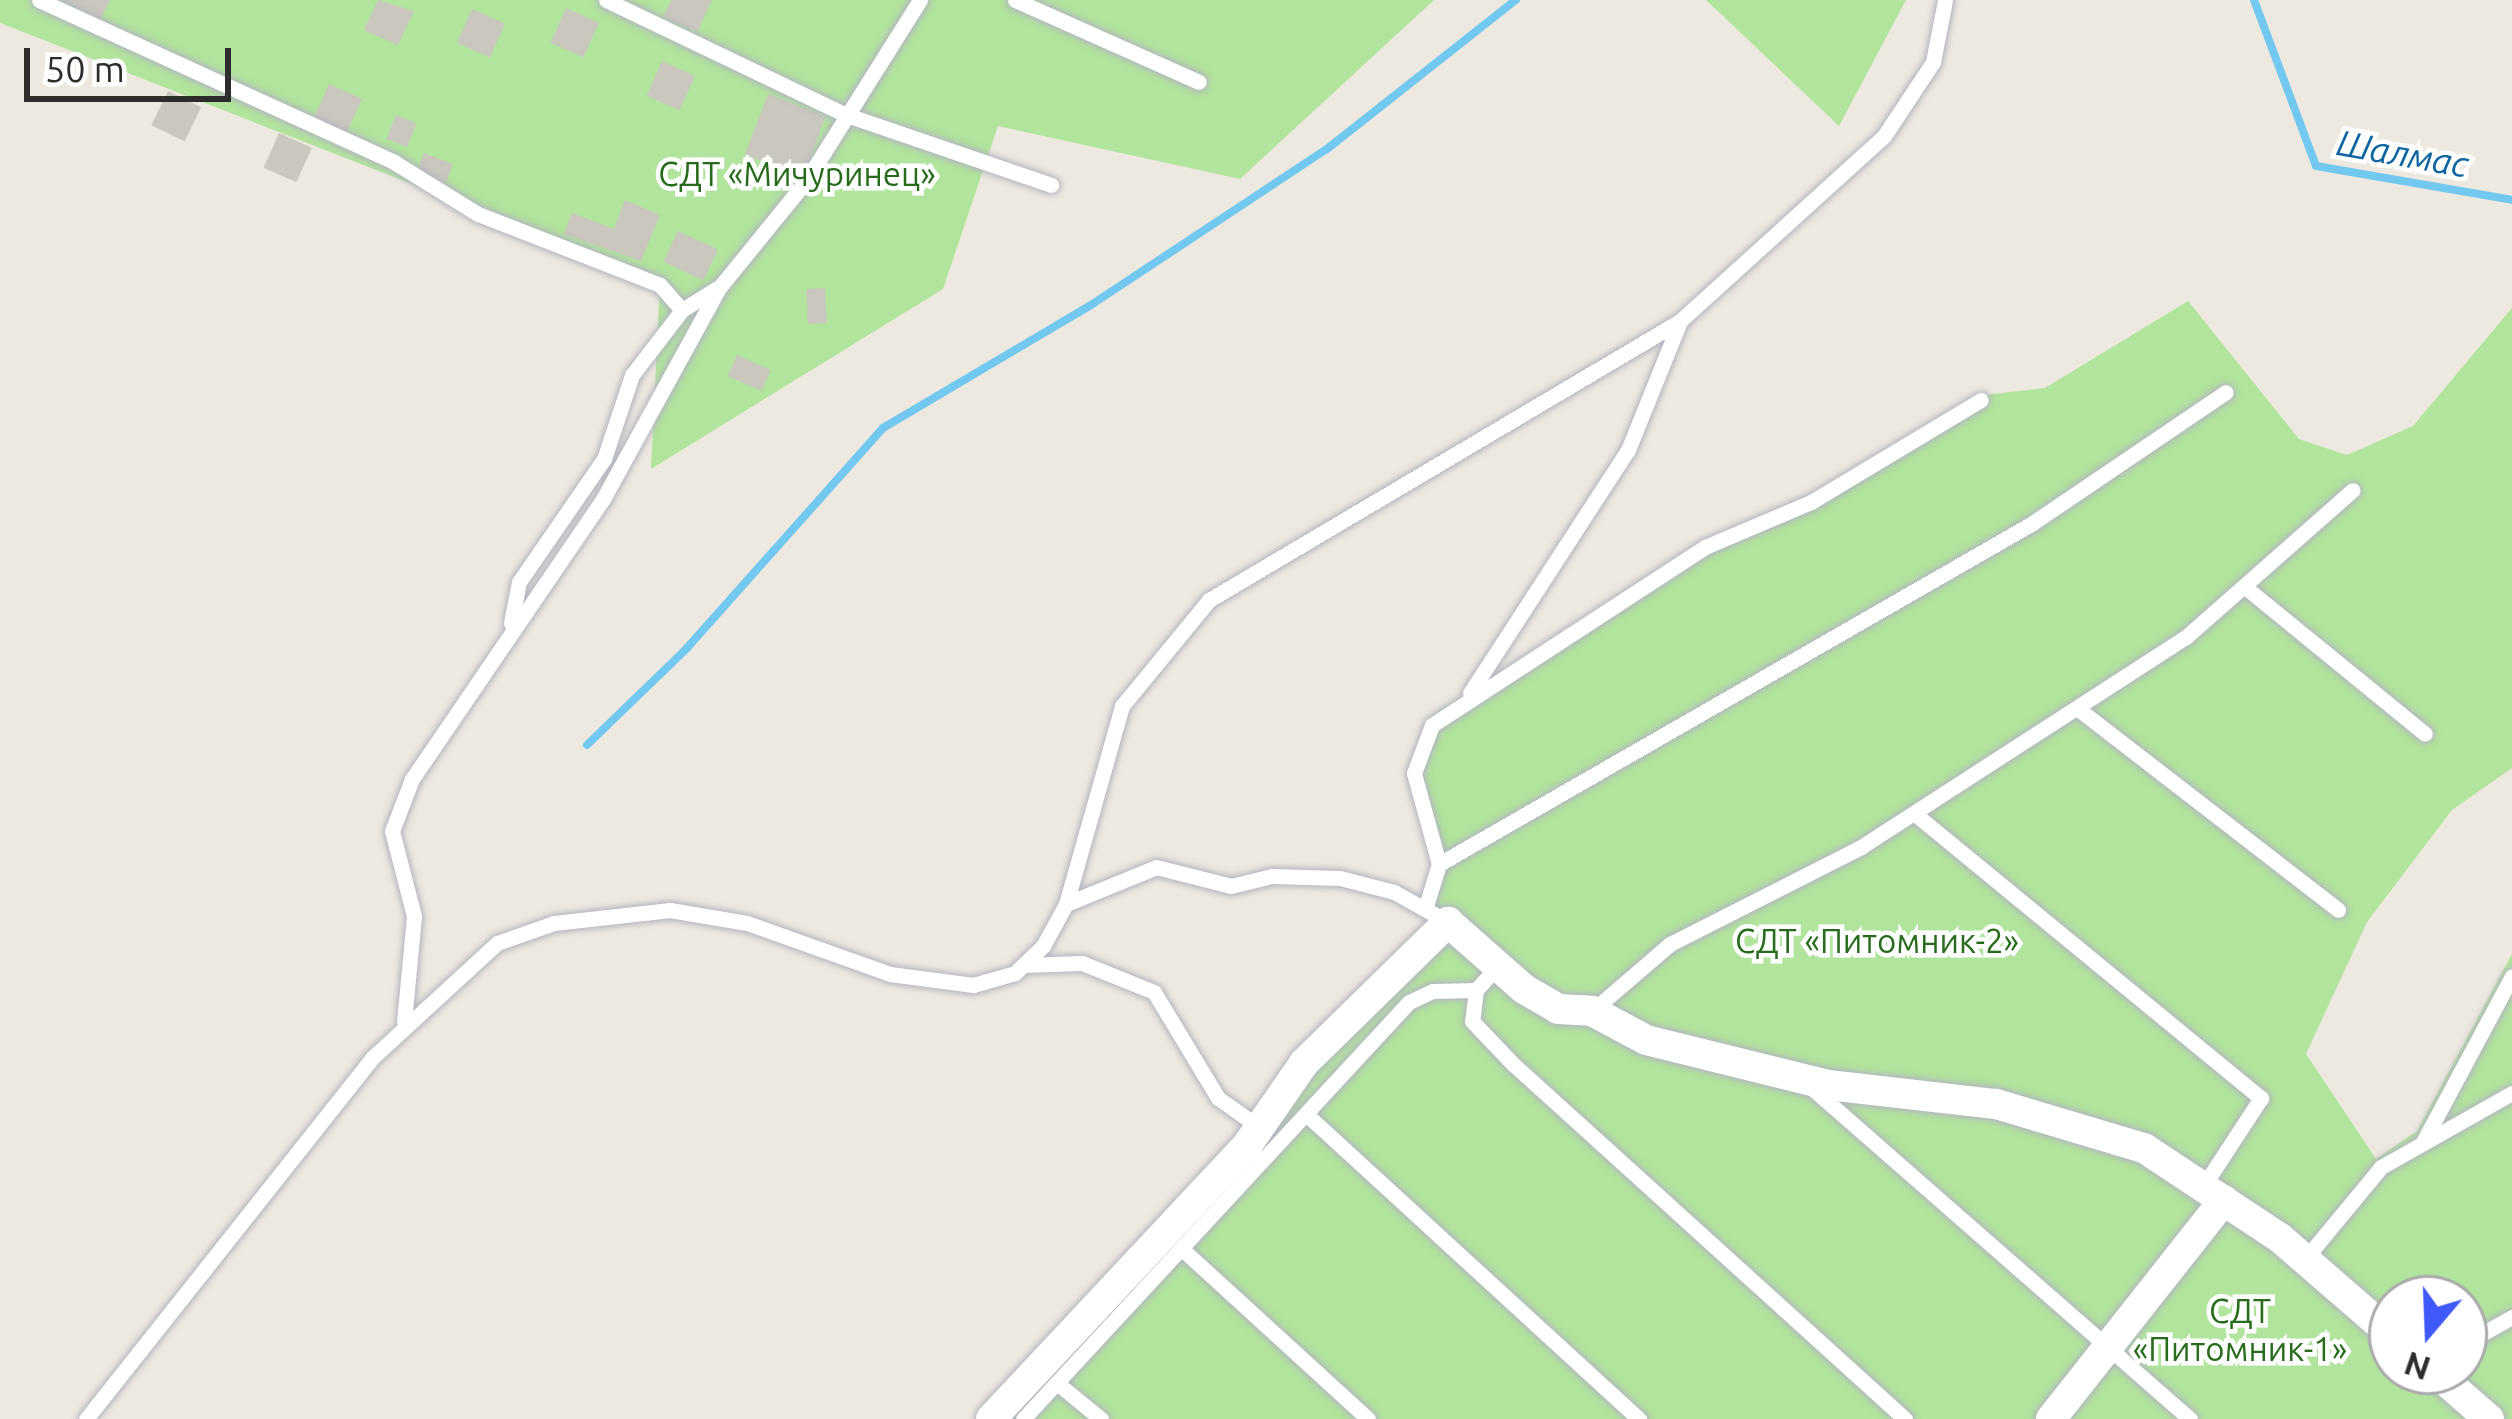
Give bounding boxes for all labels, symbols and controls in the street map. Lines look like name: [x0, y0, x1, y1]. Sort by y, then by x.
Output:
scale bar: [30, 24, 237, 98]
text: 50 m: [45, 48, 125, 89]
water label: Шалмас: [2334, 120, 2472, 186]
park label: СДТ «Мичуринец»: [658, 154, 936, 194]
park label: СДТ «Питомник-2»: [1735, 921, 2019, 961]
north arrow: [2368, 1275, 2488, 1395]
park label: СДТ «Питомник-1»: [2133, 1291, 2347, 1369]
text: N: [2399, 1345, 2435, 1388]

